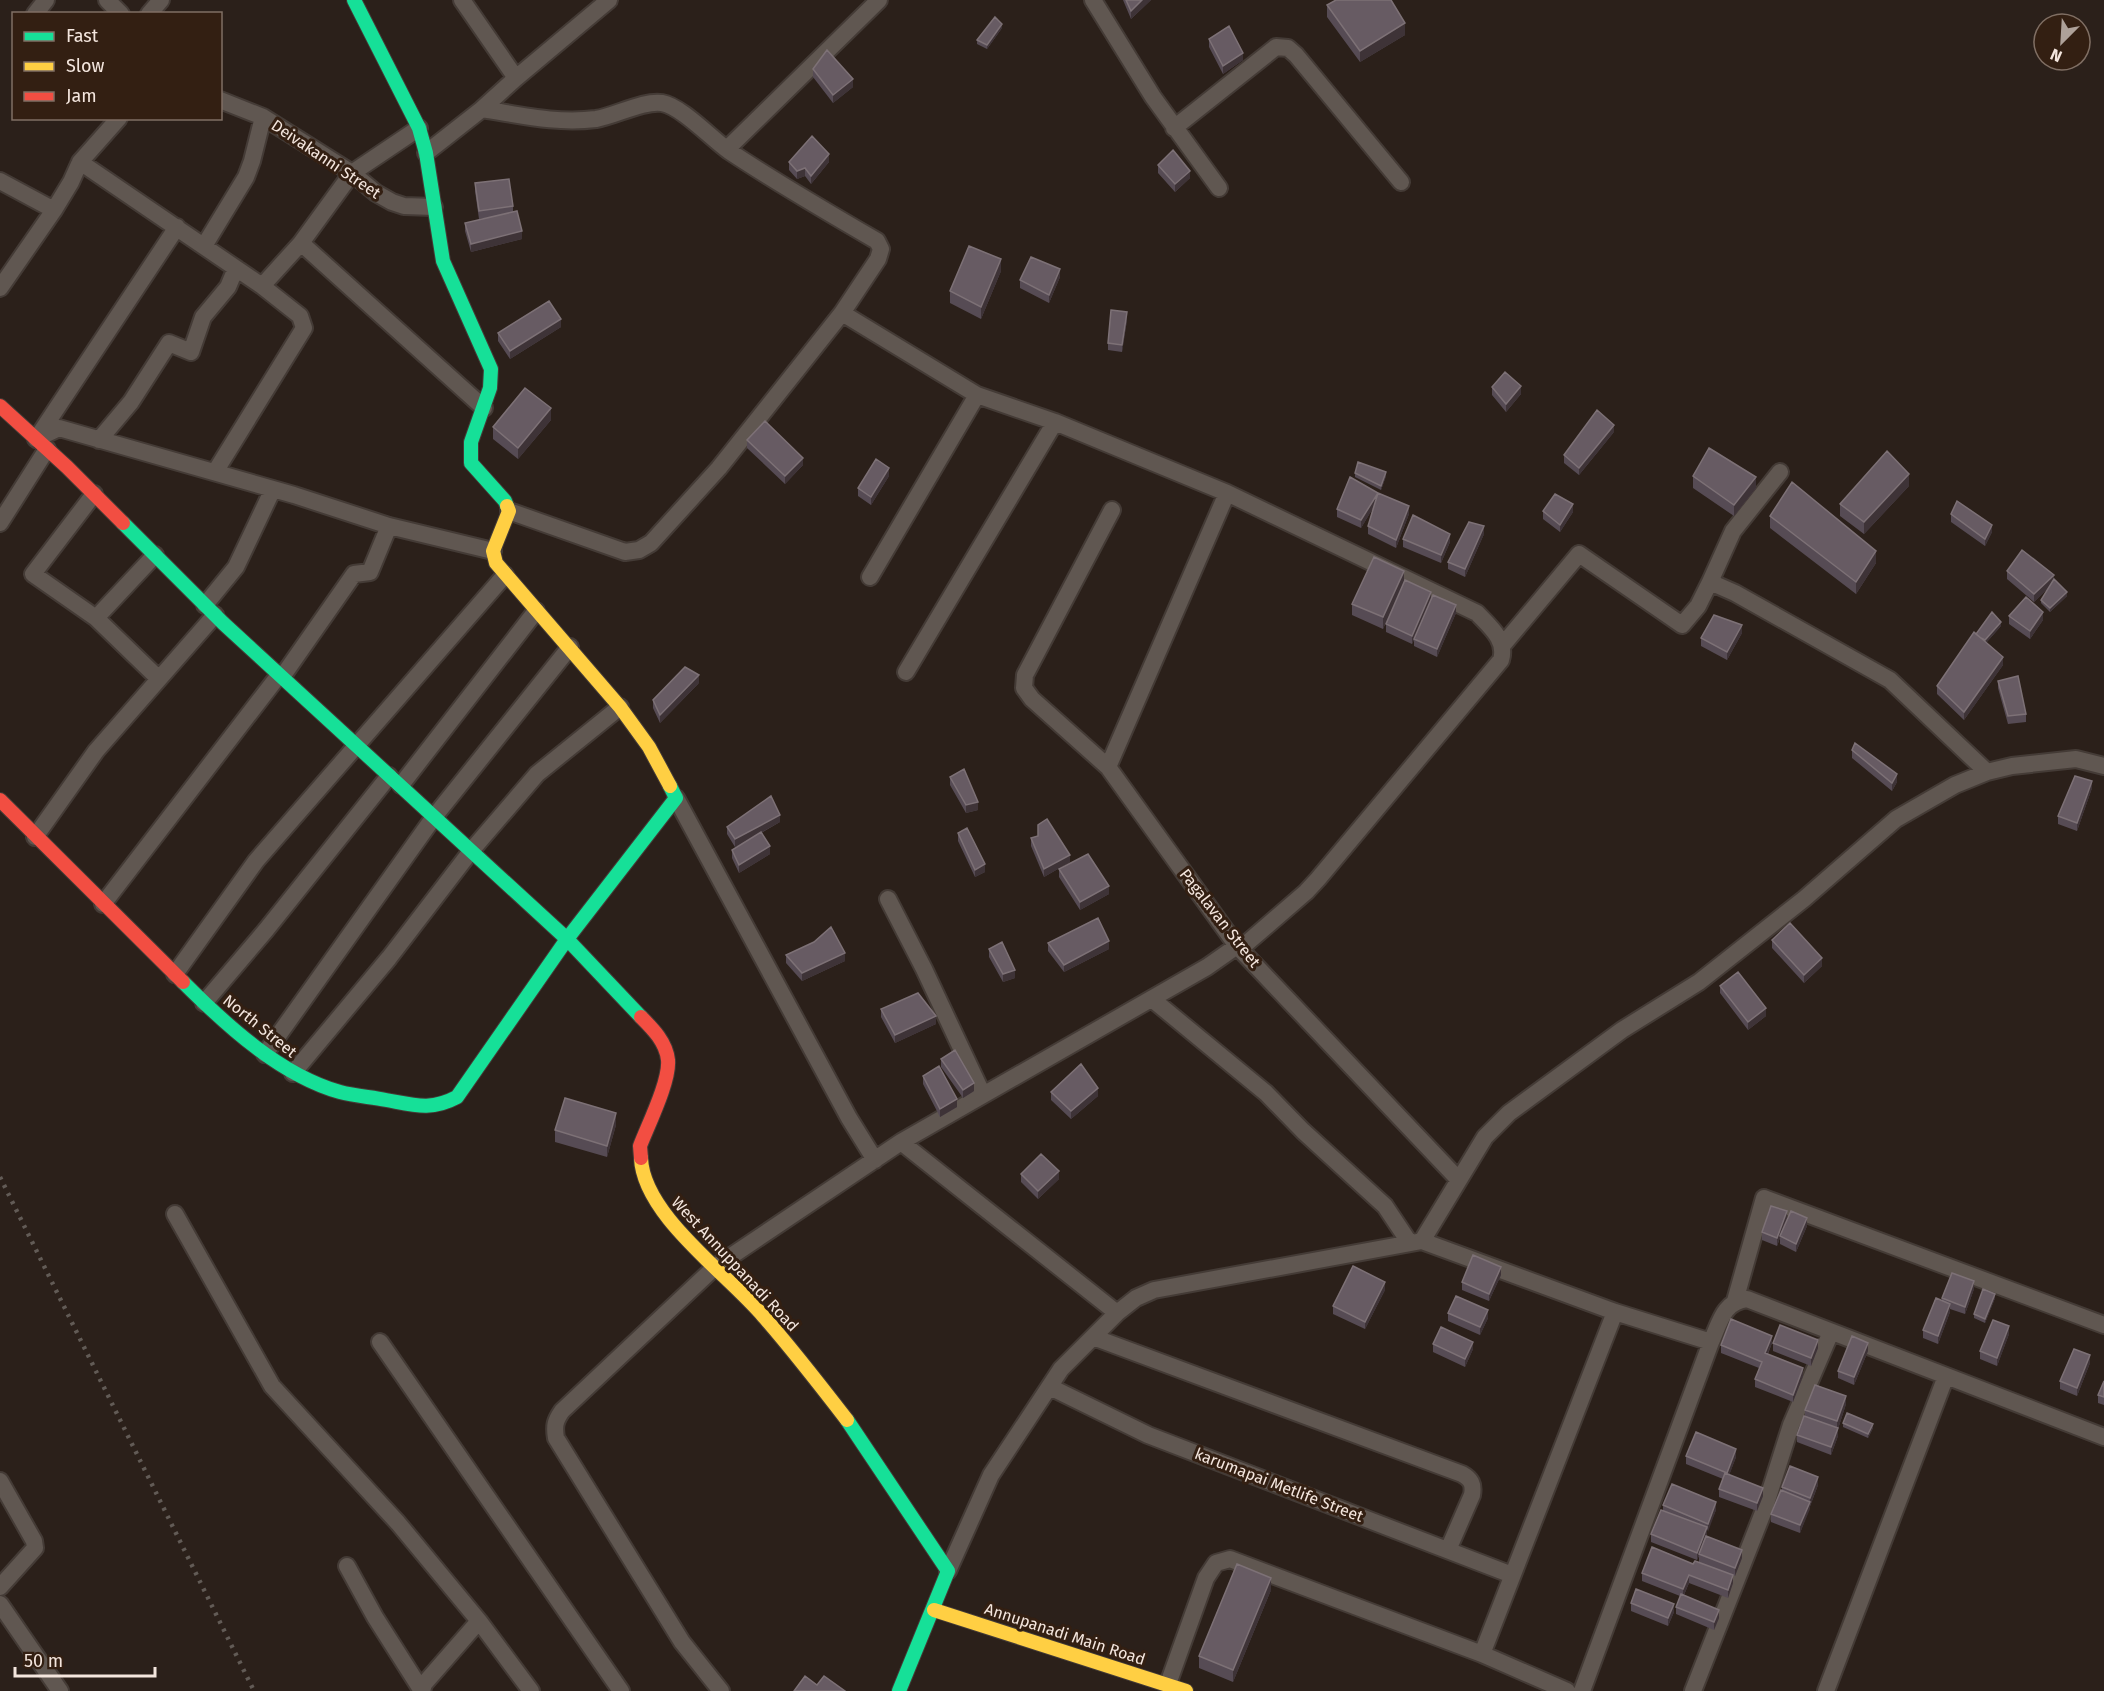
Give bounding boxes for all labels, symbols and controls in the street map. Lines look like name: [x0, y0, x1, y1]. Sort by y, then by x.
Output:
legend: [12, 12, 222, 120]
north arrow: [2032, 12, 2092, 72]
text: Fast: [66, 25, 99, 47]
text: N: [2047, 44, 2065, 66]
text: Slow: [66, 55, 105, 77]
text: Jam: [66, 85, 97, 107]
street label: Deivakanni Street: [268, 115, 384, 203]
street label: Pagalavan Street: [1176, 865, 1265, 971]
street label: North Street: [219, 991, 301, 1062]
street label: West Annuppanadi Road: [668, 1193, 802, 1335]
street label: karumapai Metlife Street: [1192, 1444, 1366, 1526]
street label: Annupanadi Main Road: [982, 1599, 1148, 1669]
scale bar: [15, 1640, 154, 1678]
text: 50 m: [24, 1650, 63, 1672]

